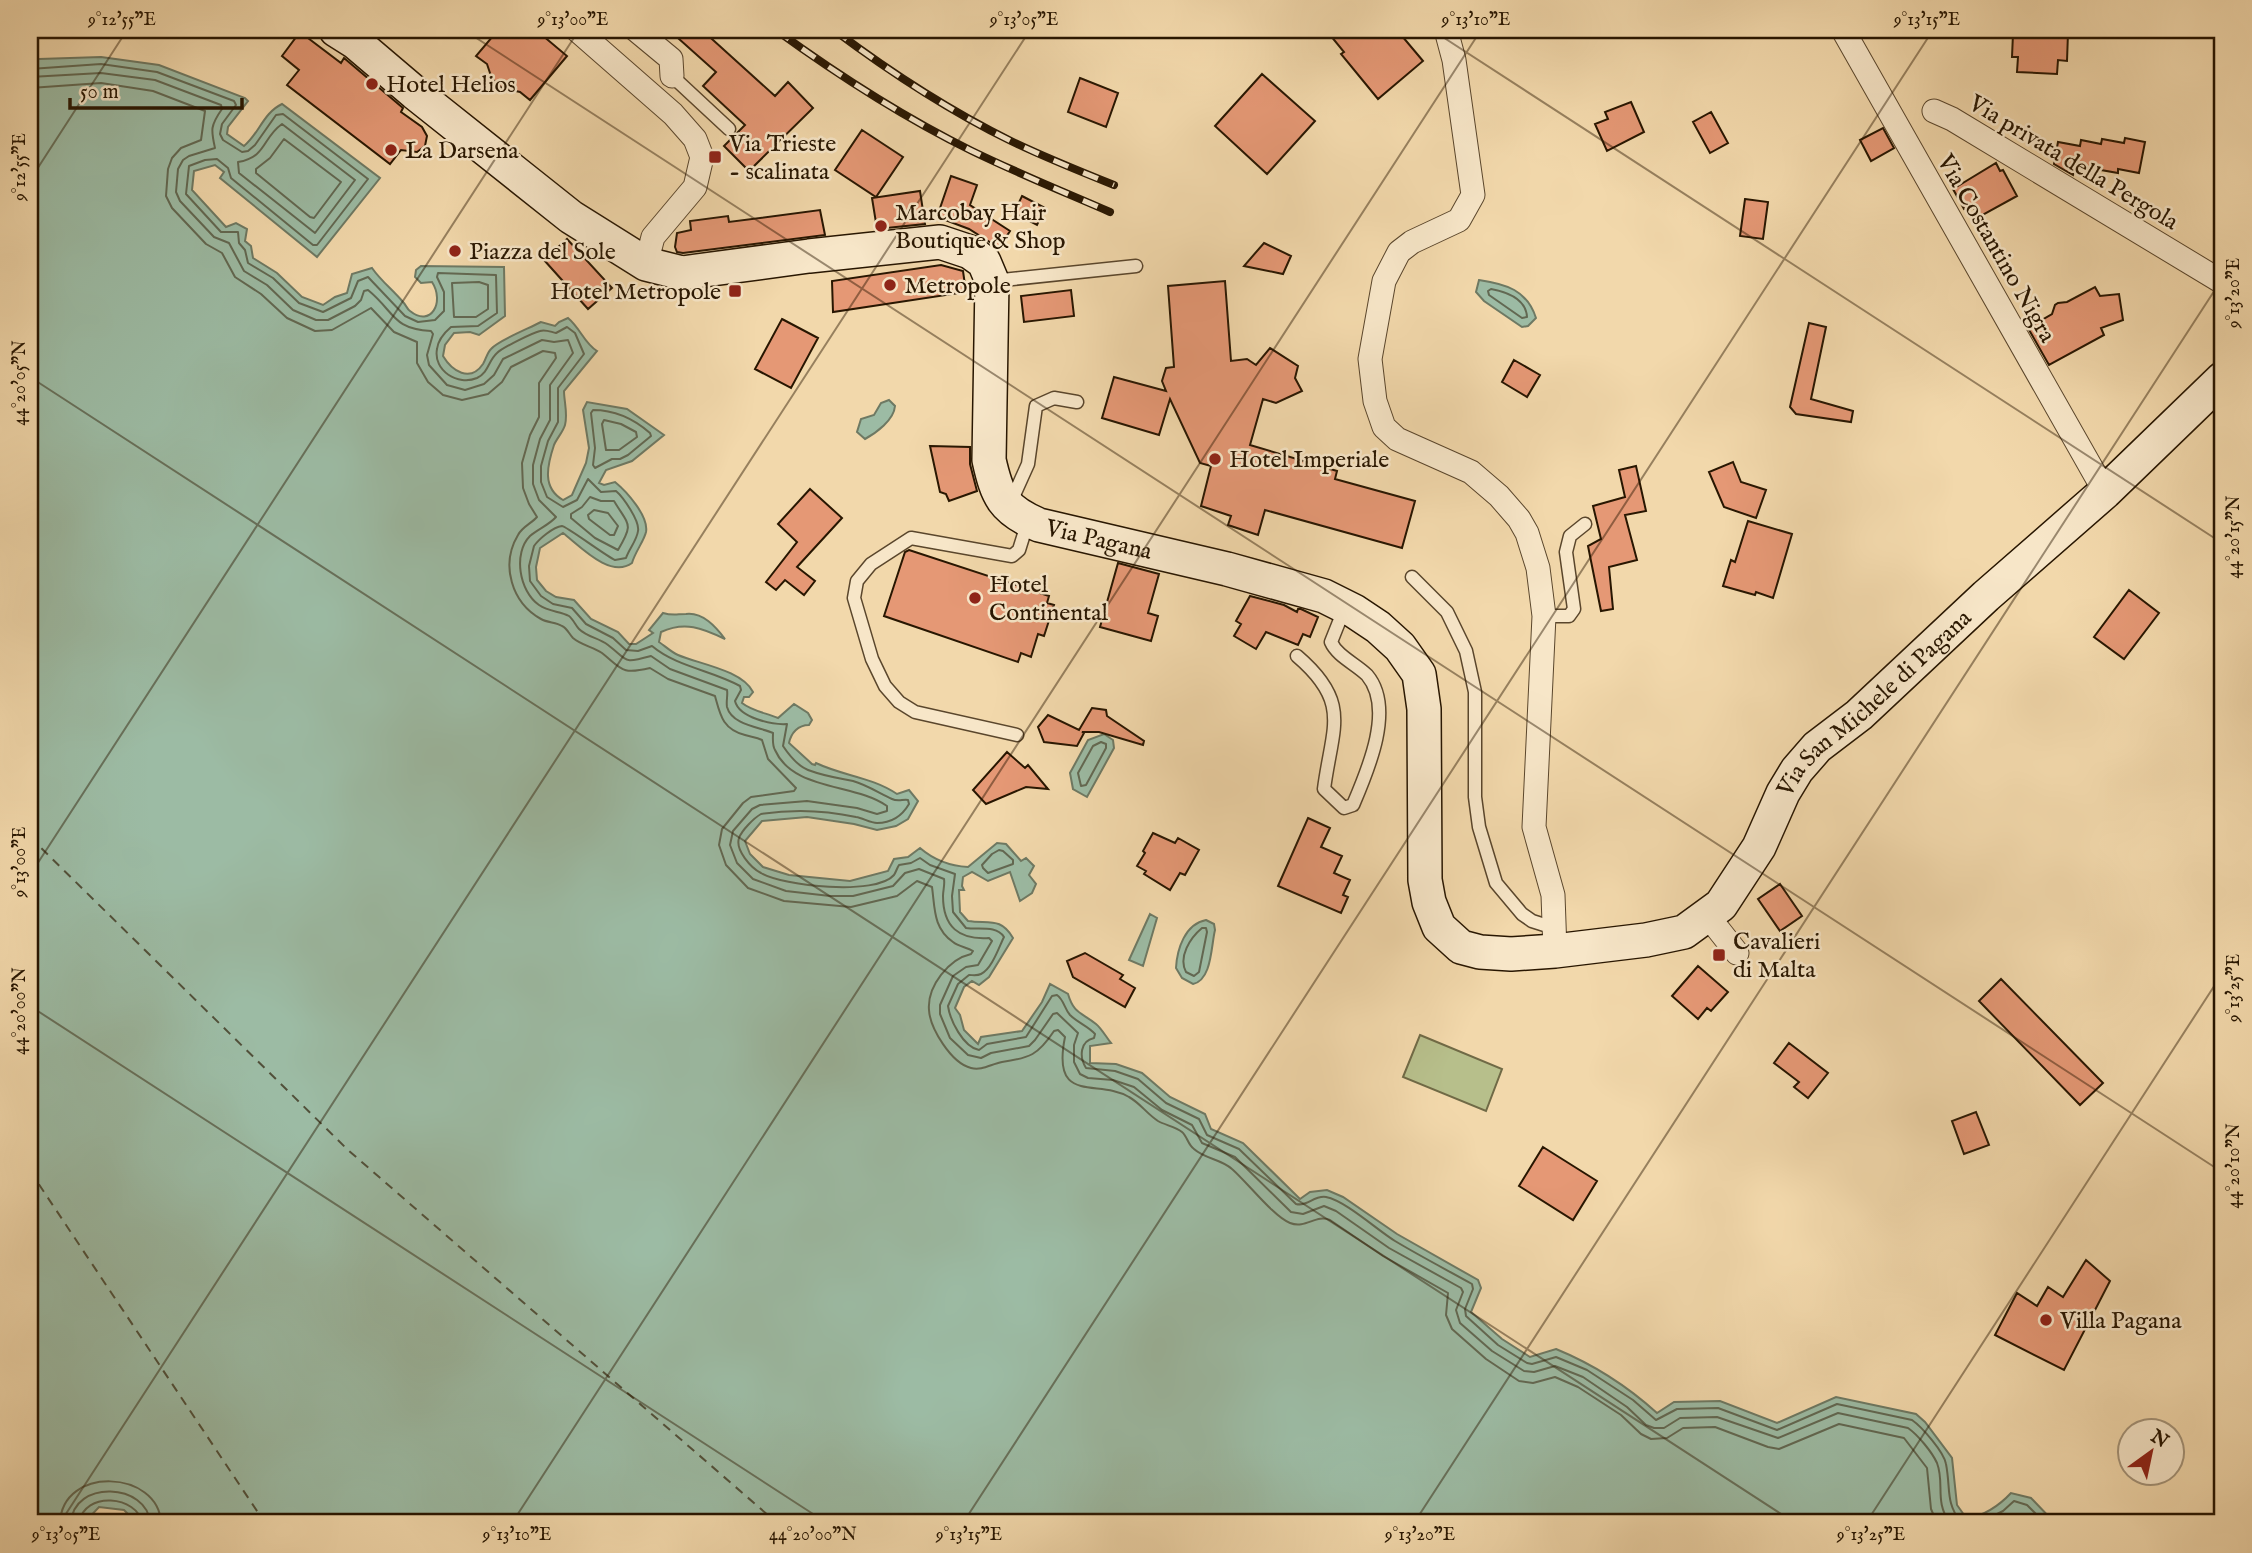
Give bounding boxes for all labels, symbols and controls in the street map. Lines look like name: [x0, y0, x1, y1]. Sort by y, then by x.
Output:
text: 9°12'55"E: [87, 9, 156, 32]
text: 9°13'00"E: [536, 9, 609, 32]
text: 9°13'05"E: [989, 9, 1058, 32]
text: 9°13'10"E: [1441, 9, 1510, 32]
text: 9°13'15"E: [1893, 9, 1960, 32]
scale bar: [70, 66, 242, 110]
place label: Hotel Helios: [386, 70, 516, 101]
marker: Hotel Helios: [364, 76, 380, 92]
text: 50 m: [80, 79, 119, 106]
street label: Via privata della Pergola: [1962, 88, 2184, 238]
place label: Via Trieste - scalinata: [728, 129, 836, 188]
text: 9°12'55"E: [9, 133, 32, 202]
place label: La Darsena: [405, 136, 519, 167]
marker: La Darsena: [383, 142, 399, 158]
street label: Via Costantino Nigra: [1929, 148, 2063, 349]
marker: Via Trieste - scalinata: [707, 149, 723, 165]
place label: Marcobay Hair Boutique & Shop: [895, 198, 1066, 257]
marker: Marcobay Hair Boutique & Shop: [873, 218, 889, 234]
place label: Piazza del Sole: [469, 237, 616, 268]
marker: Piazza del Sole: [447, 243, 463, 259]
text: 9°13'20"E: [2223, 258, 2246, 329]
place label: Metropole: [904, 271, 1011, 302]
place label: Hotel Metropole: [550, 277, 721, 308]
marker: Metropole: [882, 277, 898, 293]
marker: Hotel Metropole: [727, 283, 743, 299]
text: 44°20'05"N: [9, 340, 32, 426]
place label: Hotel Imperiale: [1229, 445, 1389, 476]
marker: Hotel Imperiale: [1207, 451, 1223, 467]
text: 44°20'15"N: [2223, 495, 2246, 579]
street label: Via Pagana: [1041, 513, 1156, 568]
place label: Hotel Continental: [989, 570, 1109, 629]
marker: Hotel Continental: [967, 590, 983, 606]
street label: Via San Michele di Pagana: [1770, 603, 1979, 803]
text: 9°13'00"E: [9, 826, 32, 899]
place label: Cavalieri di Malta: [1733, 927, 1820, 986]
marker: Cavalieri di Malta: [1711, 947, 1727, 963]
text: 9°13'25"E: [2223, 954, 2246, 1023]
text: 44°20'00"N: [9, 967, 32, 1055]
text: 44°20'10"N: [2223, 1123, 2246, 1209]
place label: Villa Pagana: [2059, 1306, 2182, 1337]
marker: Villa Pagana: [2038, 1312, 2054, 1328]
north arrow: [2116, 1416, 2186, 1486]
text: N: [2145, 1424, 2173, 1454]
text: 9°13'05"E: [31, 1524, 100, 1547]
text: 9°13'10"E: [482, 1524, 551, 1547]
text: 44°20'00"N: [769, 1524, 857, 1547]
text: 9°13'15"E: [935, 1524, 1002, 1547]
text: 9°13'20"E: [1384, 1524, 1455, 1547]
text: 9°13'25"E: [1836, 1524, 1905, 1547]

